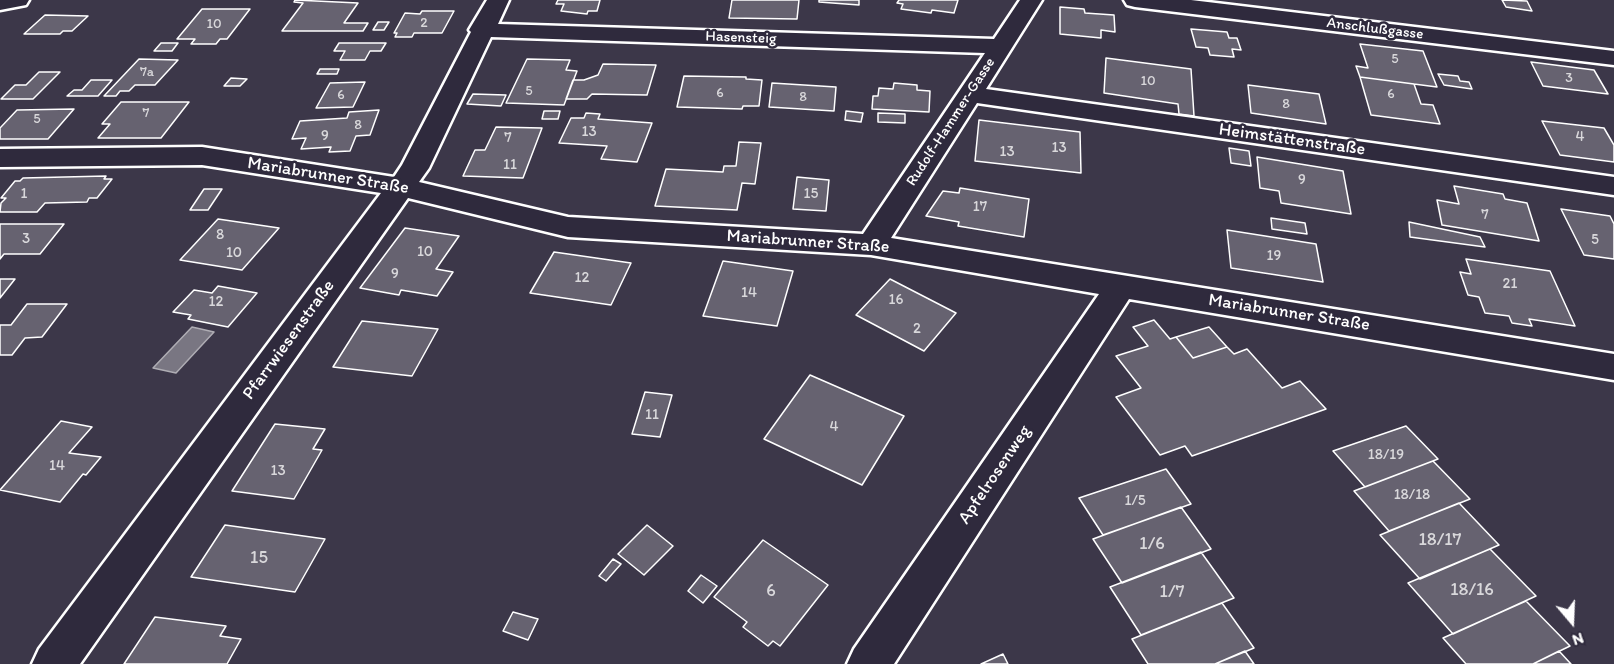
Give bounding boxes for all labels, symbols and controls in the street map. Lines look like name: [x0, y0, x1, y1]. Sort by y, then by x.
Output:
street label: Anschlußgasse: [1326, 14, 1424, 44]
house number: 2: [420, 15, 428, 31]
house number: 10: [206, 16, 222, 32]
street label: Hasensteig: [705, 28, 777, 48]
house number: 5: [1391, 51, 1399, 67]
street label: Rudolf-Hammer-Gasse: [903, 54, 999, 190]
house number: 7a: [140, 64, 154, 80]
house number: 3: [1565, 70, 1573, 86]
house number: 10: [1140, 73, 1156, 89]
house number: 5: [525, 83, 533, 99]
house number: 6: [716, 85, 724, 101]
house number: 6: [1387, 86, 1395, 102]
house number: 6: [337, 87, 345, 103]
house number: 8: [799, 89, 807, 105]
house number: 8: [1282, 96, 1290, 112]
house number: 7: [143, 105, 149, 121]
house number: 5: [33, 111, 41, 127]
house number: 8: [354, 117, 362, 133]
street label: Heimstättenstraße: [1217, 119, 1367, 161]
house number: 13: [581, 123, 597, 141]
house number: 9: [321, 127, 329, 145]
house number: 4: [1575, 128, 1585, 146]
house number: 7: [504, 129, 512, 147]
house number: 13: [1051, 139, 1067, 157]
house number: 13: [999, 143, 1015, 161]
street label: Mariabrunner Straße: [246, 153, 410, 199]
house number: 11: [503, 156, 517, 174]
house number: 9: [1298, 171, 1306, 189]
house number: 1: [21, 185, 27, 203]
house number: 15: [804, 185, 818, 203]
house number: 17: [973, 198, 987, 216]
house number: 7: [1481, 206, 1489, 224]
house number: 8: [216, 226, 224, 244]
street label: Mariabrunner Straße: [726, 226, 890, 258]
house number: 3: [22, 230, 30, 248]
house number: 5: [1591, 231, 1599, 249]
house number: 10: [417, 243, 433, 261]
house number: 10: [226, 244, 242, 262]
house number: 19: [1267, 247, 1281, 265]
house number: 9: [391, 265, 399, 283]
house number: 12: [575, 269, 589, 287]
house number: 21: [1503, 275, 1517, 293]
street label: Pfarrwiesenstraße: [238, 276, 340, 404]
house number: 14: [741, 284, 757, 302]
street label: Mariabrunner Straße: [1207, 290, 1371, 336]
house number: 16: [889, 291, 903, 309]
house number: 12: [209, 293, 223, 311]
house number: 2: [913, 320, 921, 338]
house number: 11: [645, 406, 659, 424]
house number: 4: [829, 418, 839, 436]
street label: Apfelrosenweg: [954, 421, 1036, 529]
house number: 18/19: [1368, 446, 1404, 464]
house number: 14: [49, 457, 65, 475]
house number: 13: [270, 462, 286, 480]
house number: 18/18: [1394, 486, 1430, 504]
house number: 1/5: [1124, 492, 1146, 510]
house number: 18/17: [1418, 529, 1462, 551]
house number: 1/6: [1139, 533, 1165, 555]
house number: 15: [250, 547, 268, 569]
house number: 18/16: [1450, 579, 1494, 601]
house number: 6: [766, 580, 776, 602]
house number: 1/7: [1160, 581, 1184, 603]
north arrow: [1542, 592, 1602, 652]
text: N: [1570, 629, 1586, 650]

